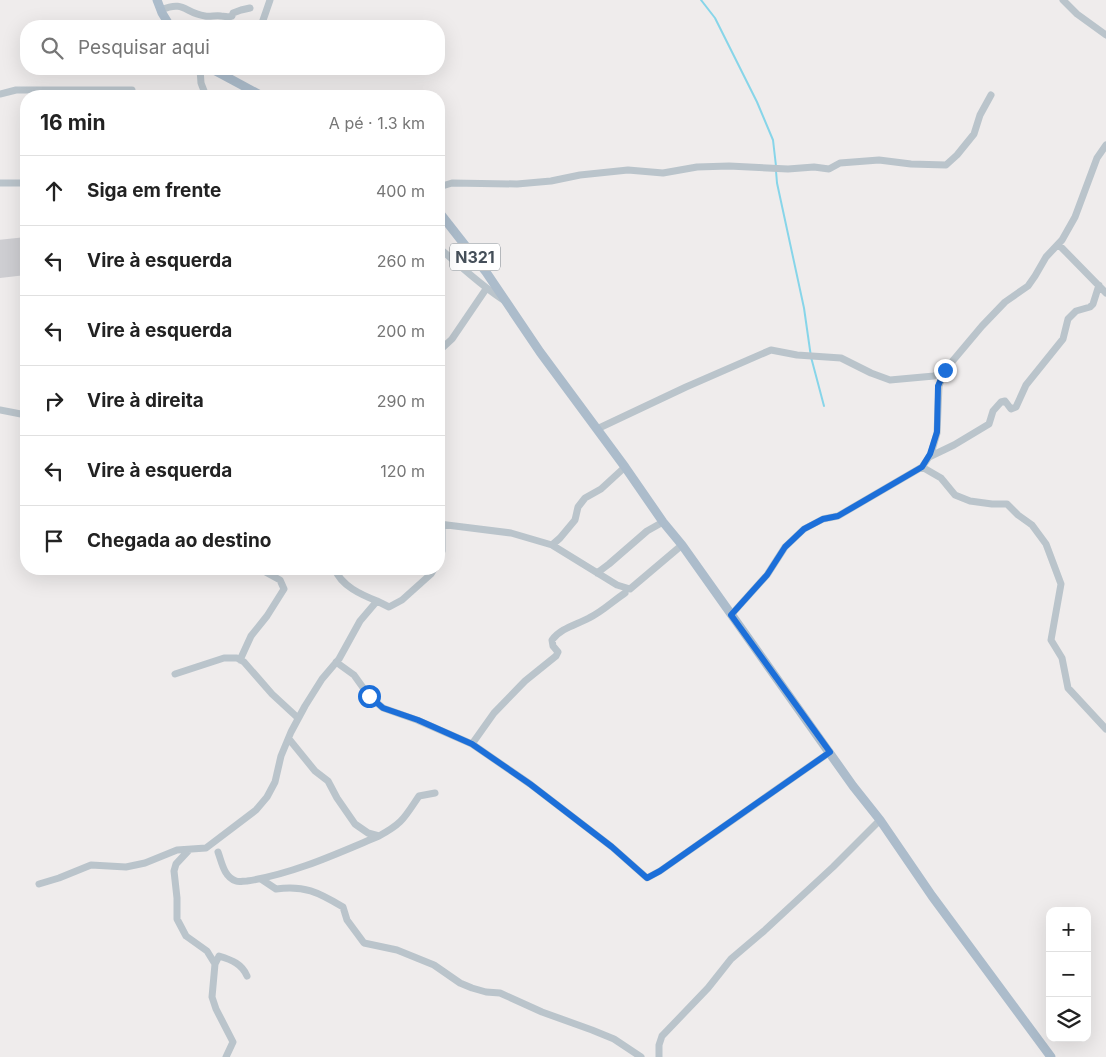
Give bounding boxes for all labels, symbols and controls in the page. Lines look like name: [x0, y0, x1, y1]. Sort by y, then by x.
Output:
search box: [20, 20, 445, 75]
icon: search: [38, 34, 66, 62]
text: Pesquisar aqui: [78, 36, 210, 59]
text: 16 min: [40, 110, 106, 135]
text: A pé · 1.3 km: [329, 113, 425, 133]
icon: ahead: [40, 177, 68, 205]
text: Siga em frente: [87, 179, 221, 202]
text: 400 m: [376, 181, 425, 201]
road number: N321: [450, 243, 500, 270]
icon: left: [40, 247, 68, 275]
text: Vire à esquerda: [87, 249, 232, 272]
text: 260 m: [377, 251, 425, 271]
icon: left: [40, 317, 68, 345]
text: Vire à esquerda: [87, 319, 232, 342]
text: 200 m: [377, 321, 425, 341]
route end: [934, 359, 957, 382]
icon: right: [40, 387, 68, 415]
text: Vire à direita: [87, 389, 204, 412]
text: 290 m: [377, 391, 425, 411]
icon: left: [40, 457, 68, 485]
text: Vire à esquerda: [87, 459, 232, 482]
text: 120 m: [380, 461, 425, 481]
icon: arrive: [40, 527, 68, 555]
text: Chegada ao destino: [87, 529, 271, 552]
route start: [358, 685, 381, 708]
map controls: [1046, 907, 1091, 1042]
button: +: [1046, 907, 1091, 952]
button: −: [1046, 952, 1091, 997]
button: layers: [1046, 997, 1091, 1042]

